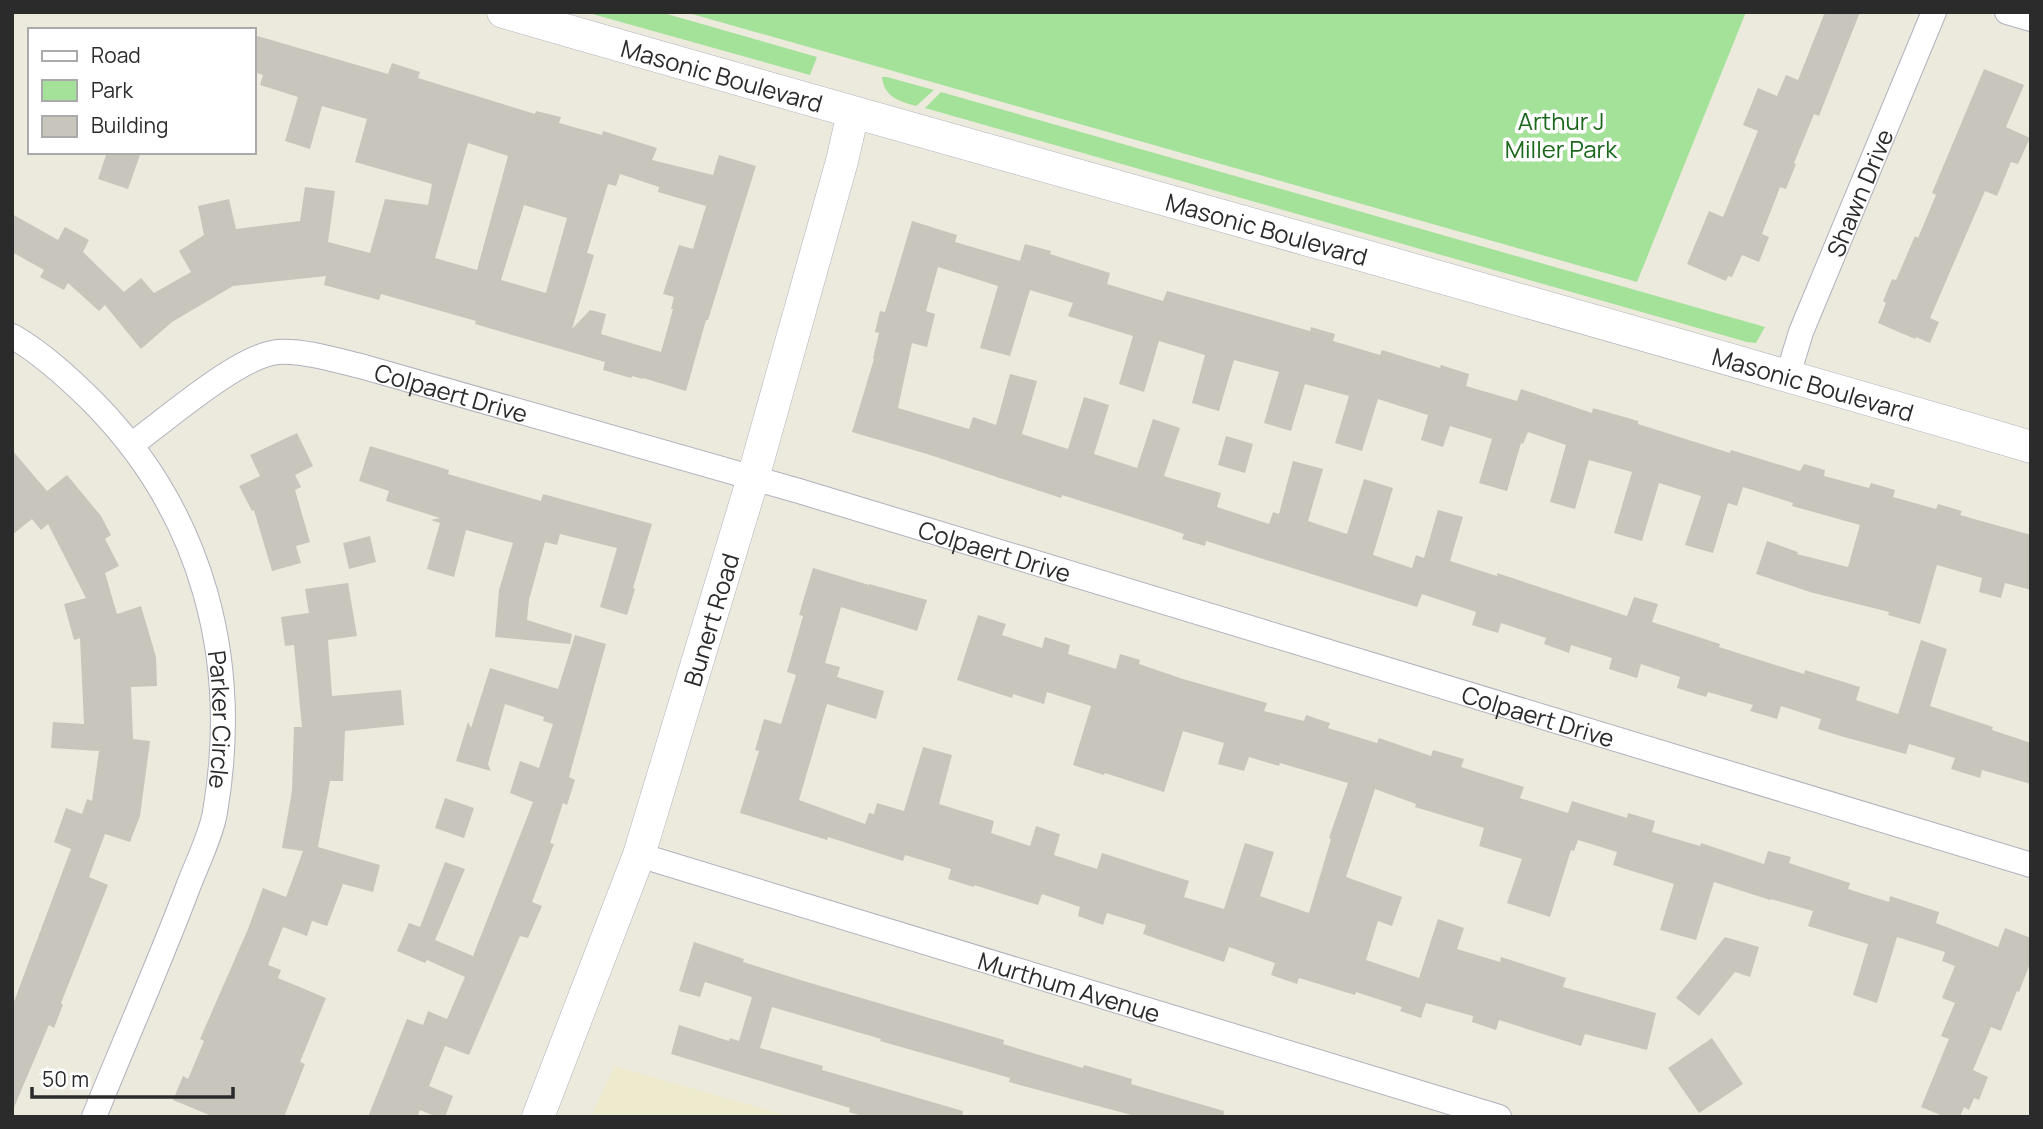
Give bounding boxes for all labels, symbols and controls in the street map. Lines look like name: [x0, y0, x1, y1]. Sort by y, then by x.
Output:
legend: [28, 28, 256, 154]
street label: Masonic Boulevard: [617, 30, 827, 119]
text: Road: [91, 41, 141, 69]
text: Park: [91, 76, 133, 104]
park label: Arthur J Miller Park: [1505, 104, 1618, 165]
text: Building: [91, 111, 168, 139]
street label: Shawn Drive: [1818, 124, 1900, 261]
street label: Masonic Boulevard: [1162, 184, 1372, 272]
street label: Masonic Boulevard: [1709, 339, 1918, 428]
street label: Colpaert Drive: [371, 354, 532, 429]
street label: Colpaert Drive: [914, 512, 1075, 589]
street label: Bunert Road: [675, 549, 746, 690]
street label: Parker Circle: [201, 648, 239, 791]
street label: Colpaert Drive: [1458, 677, 1619, 754]
street label: Murthum Avenue: [974, 943, 1165, 1029]
scale bar: [32, 1056, 233, 1100]
text: 50 m: [42, 1065, 89, 1093]

